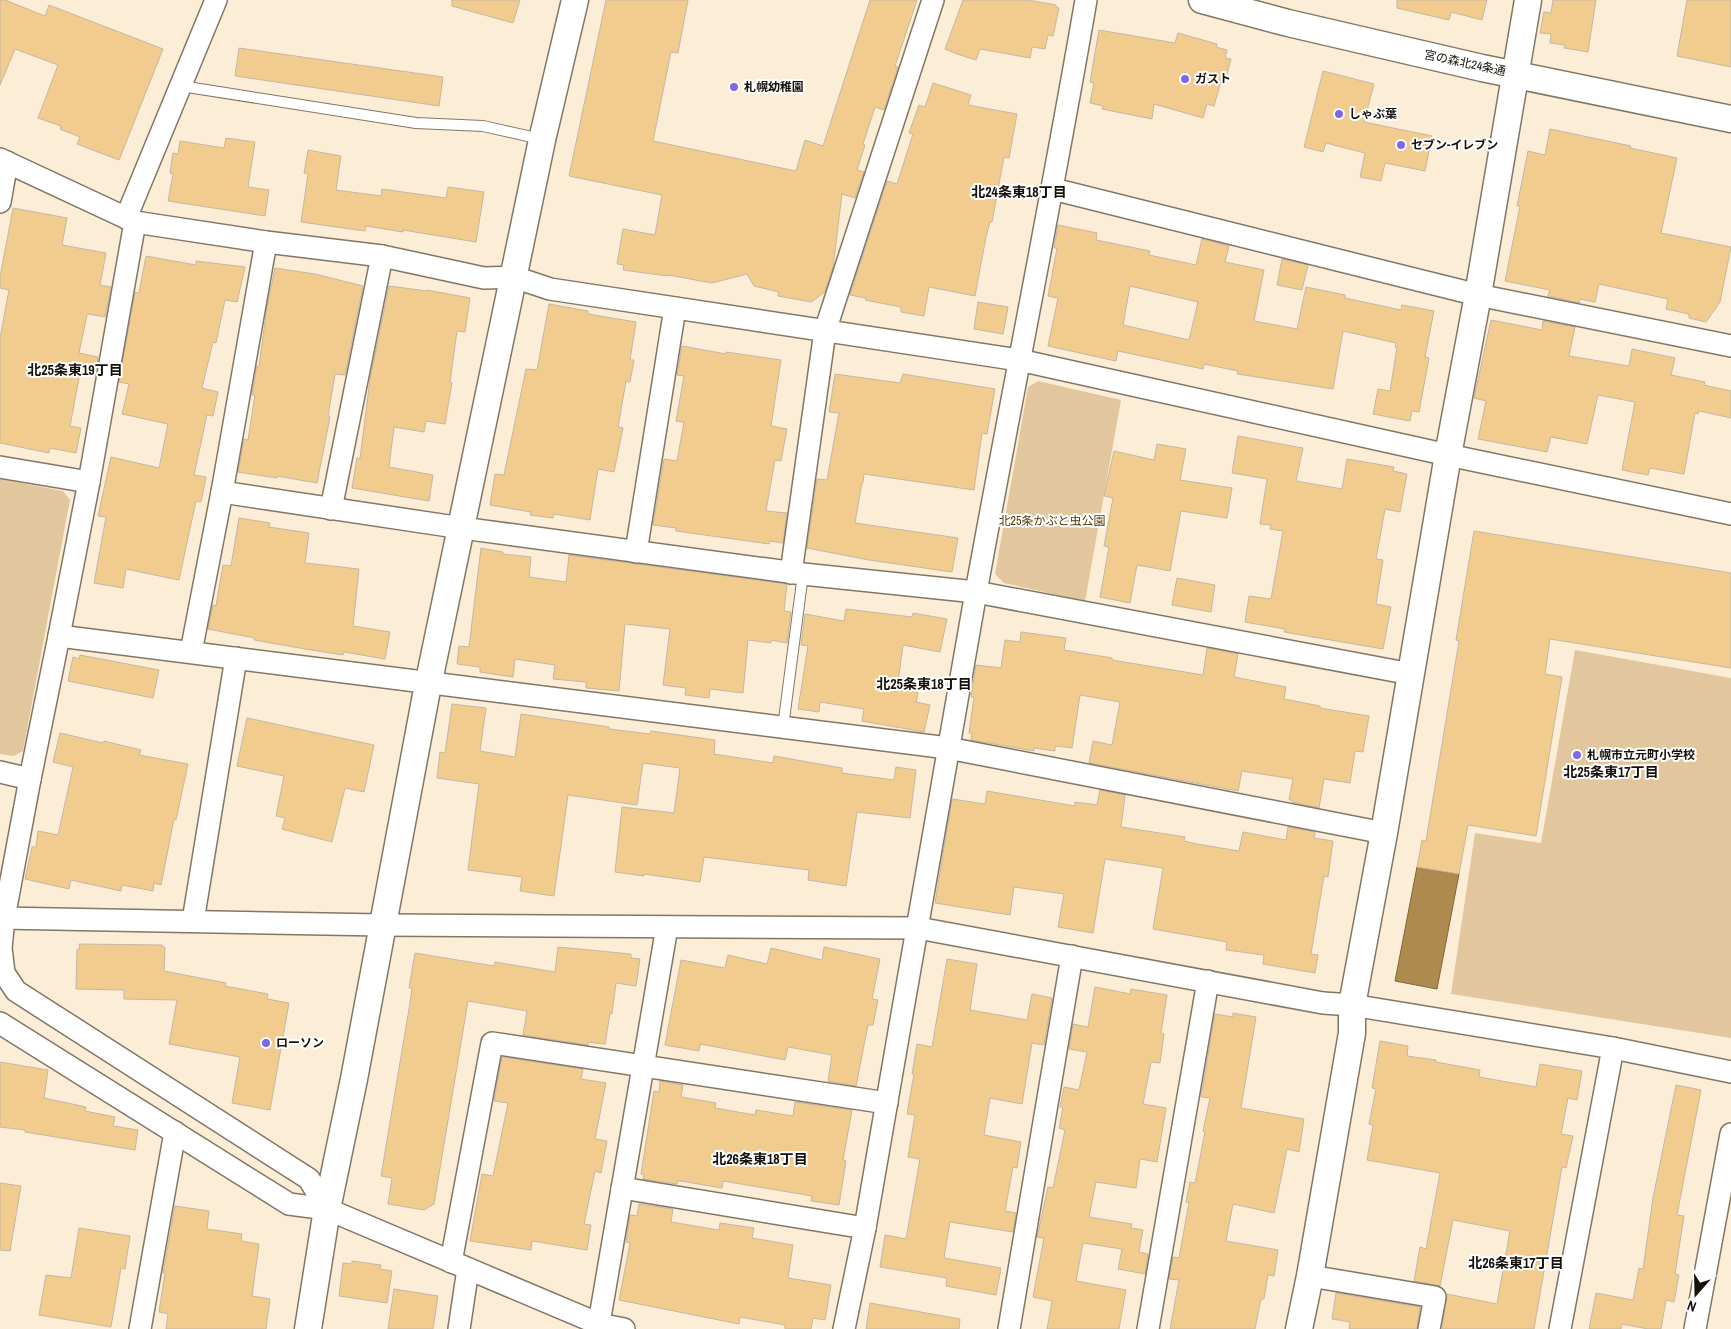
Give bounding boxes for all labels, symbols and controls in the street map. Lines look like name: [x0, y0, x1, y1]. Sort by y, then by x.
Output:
street label: 宮の森北24条通: [1423, 47, 1507, 79]
place label: ガスト: [1195, 71, 1231, 87]
marker: ガスト: [1179, 73, 1191, 85]
place label: 札幌幼稚園: [744, 79, 804, 95]
marker: 札幌幼稚園: [728, 81, 740, 93]
place label: しゃぶ葉: [1349, 106, 1397, 122]
marker: しゃぶ葉: [1333, 108, 1345, 120]
place label: セブン-イレブン: [1411, 137, 1498, 153]
marker: セブン-イレブン: [1395, 139, 1407, 151]
district label: 北24条東18丁目: [971, 183, 1067, 201]
district label: 北25条東19丁目: [27, 361, 123, 379]
park label: 北25条かぶと虫公園: [999, 513, 1105, 529]
district label: 北25条東18丁目: [876, 675, 972, 693]
place label: 札幌市立元町小学校: [1587, 747, 1695, 763]
marker: 札幌市立元町小学校: [1571, 749, 1583, 761]
district label: 北25条東17丁目: [1563, 763, 1659, 781]
place label: ローソン: [276, 1035, 324, 1051]
marker: ローソン: [260, 1037, 272, 1049]
district label: 北26条東18丁目: [712, 1150, 808, 1168]
district label: 北26条東17丁目: [1468, 1254, 1564, 1272]
north arrow: [1671, 1269, 1721, 1319]
text: N: [1685, 1296, 1699, 1316]

